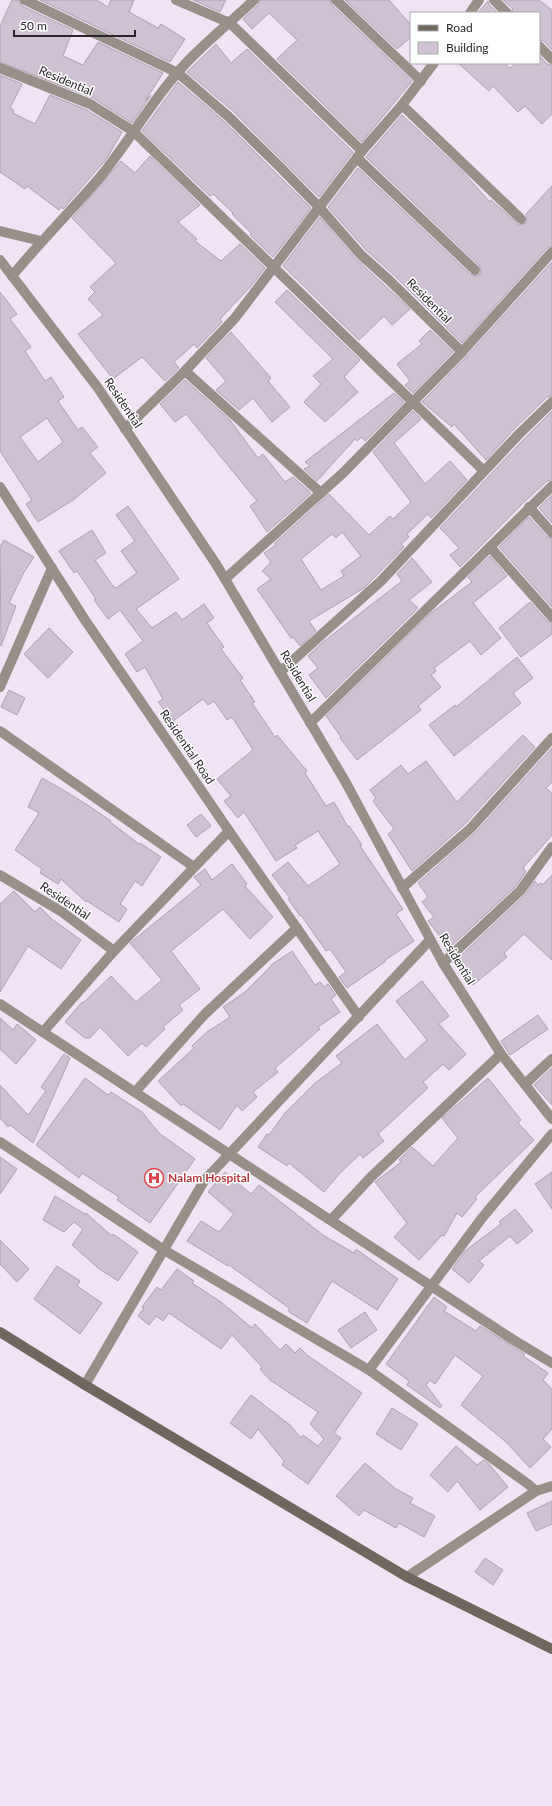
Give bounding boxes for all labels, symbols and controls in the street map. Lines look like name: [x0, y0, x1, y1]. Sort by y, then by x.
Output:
scale bar: [14, 12, 135, 38]
legend: [410, 12, 540, 64]
text: 50 m: [20, 18, 47, 33]
text: Road: [446, 20, 473, 35]
text: Building: [446, 40, 489, 55]
street label: Residential: [37, 62, 96, 99]
street label: Residential: [404, 275, 455, 326]
street label: Residential: [101, 375, 146, 431]
street label: Residential: [277, 647, 320, 704]
street label: Residential Road: [157, 706, 218, 787]
street label: Residential: [37, 878, 93, 923]
street label: Residential: [436, 930, 479, 987]
hospital icon: Nalam Hospital: [143, 1167, 165, 1189]
place label: Nalam Hospital: [168, 1170, 250, 1185]

